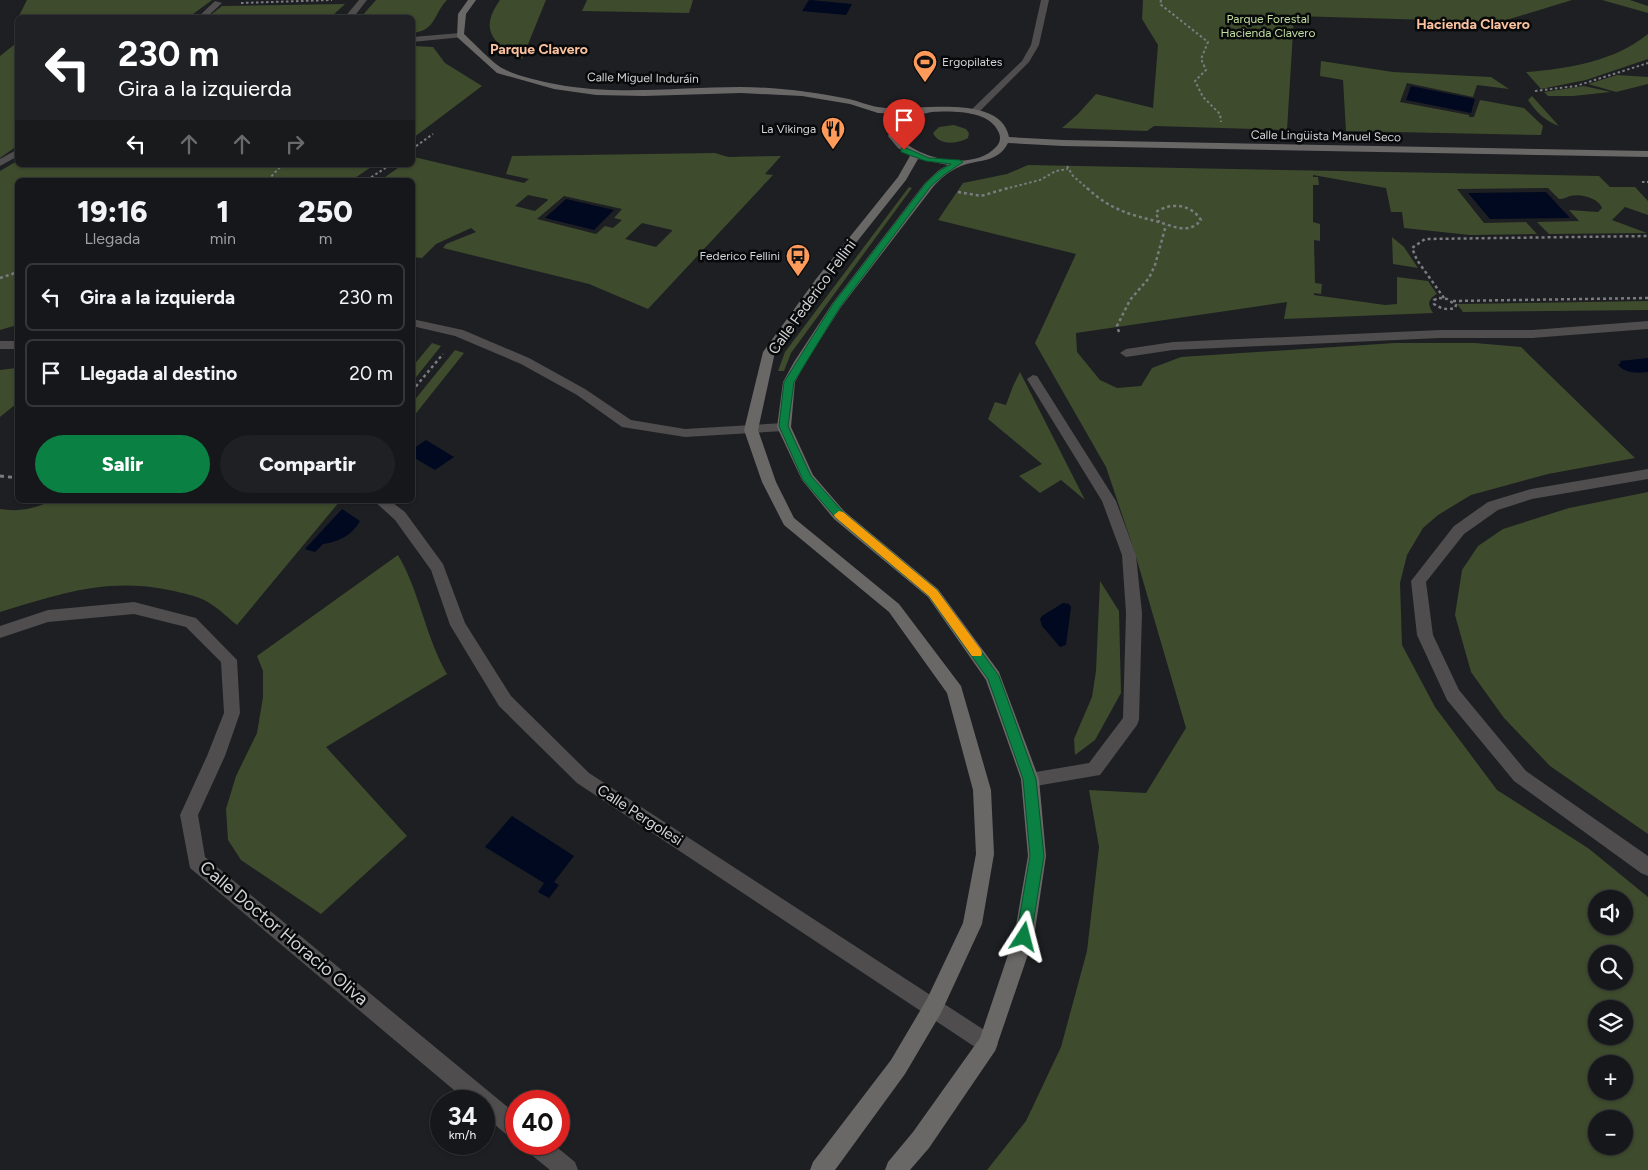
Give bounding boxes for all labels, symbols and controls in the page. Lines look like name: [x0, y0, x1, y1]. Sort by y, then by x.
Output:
park label: Parque Forestal Hacienda Clavero: [1221, 12, 1315, 40]
district label: Hacienda Clavero: [1416, 16, 1530, 33]
text: 230 m: [118, 33, 219, 75]
icon: left: [35, 35, 100, 100]
district label: Parque Clavero: [490, 41, 588, 58]
sports icon: Ergopilates: [912, 49, 938, 83]
place label: Ergopilates: [942, 55, 1003, 69]
street label: Calle Miguel Induráin: [587, 70, 699, 86]
text: Gira a la izquierda: [118, 75, 292, 102]
pin: [883, 99, 925, 150]
icon: arrive: [890, 106, 918, 134]
restaurant icon: La Vikinga: [820, 116, 846, 150]
place label: La Vikinga: [761, 122, 816, 136]
street label: Calle Lingüista Manuel Seco: [1251, 128, 1401, 144]
icon: left: [122, 130, 150, 158]
icon: ahead: [175, 130, 203, 158]
icon: ahead: [228, 130, 256, 158]
icon: right: [281, 130, 309, 158]
text: 19:16: [77, 193, 148, 230]
text: 1: [216, 193, 229, 230]
text: 250: [298, 193, 353, 230]
text: Llegada: [85, 229, 140, 248]
text: min: [210, 229, 236, 248]
text: m: [319, 229, 332, 248]
street label: Calle Federico Fellini: [764, 236, 860, 358]
bus stop icon: Federico Fellini: [785, 243, 811, 277]
place label: Federico Fellini: [700, 249, 780, 263]
icon: left: [37, 283, 65, 311]
text: Gira a la izquierda: [80, 286, 235, 309]
text: 230 m: [339, 286, 393, 309]
icon: arrive: [37, 359, 65, 387]
text: Llegada al destino: [80, 362, 237, 385]
text: 20 m: [349, 362, 393, 385]
button: Salir: [35, 435, 210, 493]
button: Compartir: [220, 435, 395, 493]
street label: Calle Pergolesi: [594, 781, 686, 849]
street label: Calle Doctor Horacio Oliva: [195, 856, 373, 1010]
map controls: [1588, 890, 1633, 1155]
button: sound: [1588, 890, 1633, 935]
position arrow: [997, 910, 1049, 962]
button: search: [1588, 945, 1633, 990]
button: layers: [1588, 1000, 1633, 1045]
button: +: [1588, 1055, 1633, 1100]
speed limit sign: 40: [505, 1090, 570, 1155]
text: 34: [448, 1101, 477, 1131]
button: −: [1588, 1110, 1633, 1155]
text: km/h: [449, 1128, 476, 1142]

